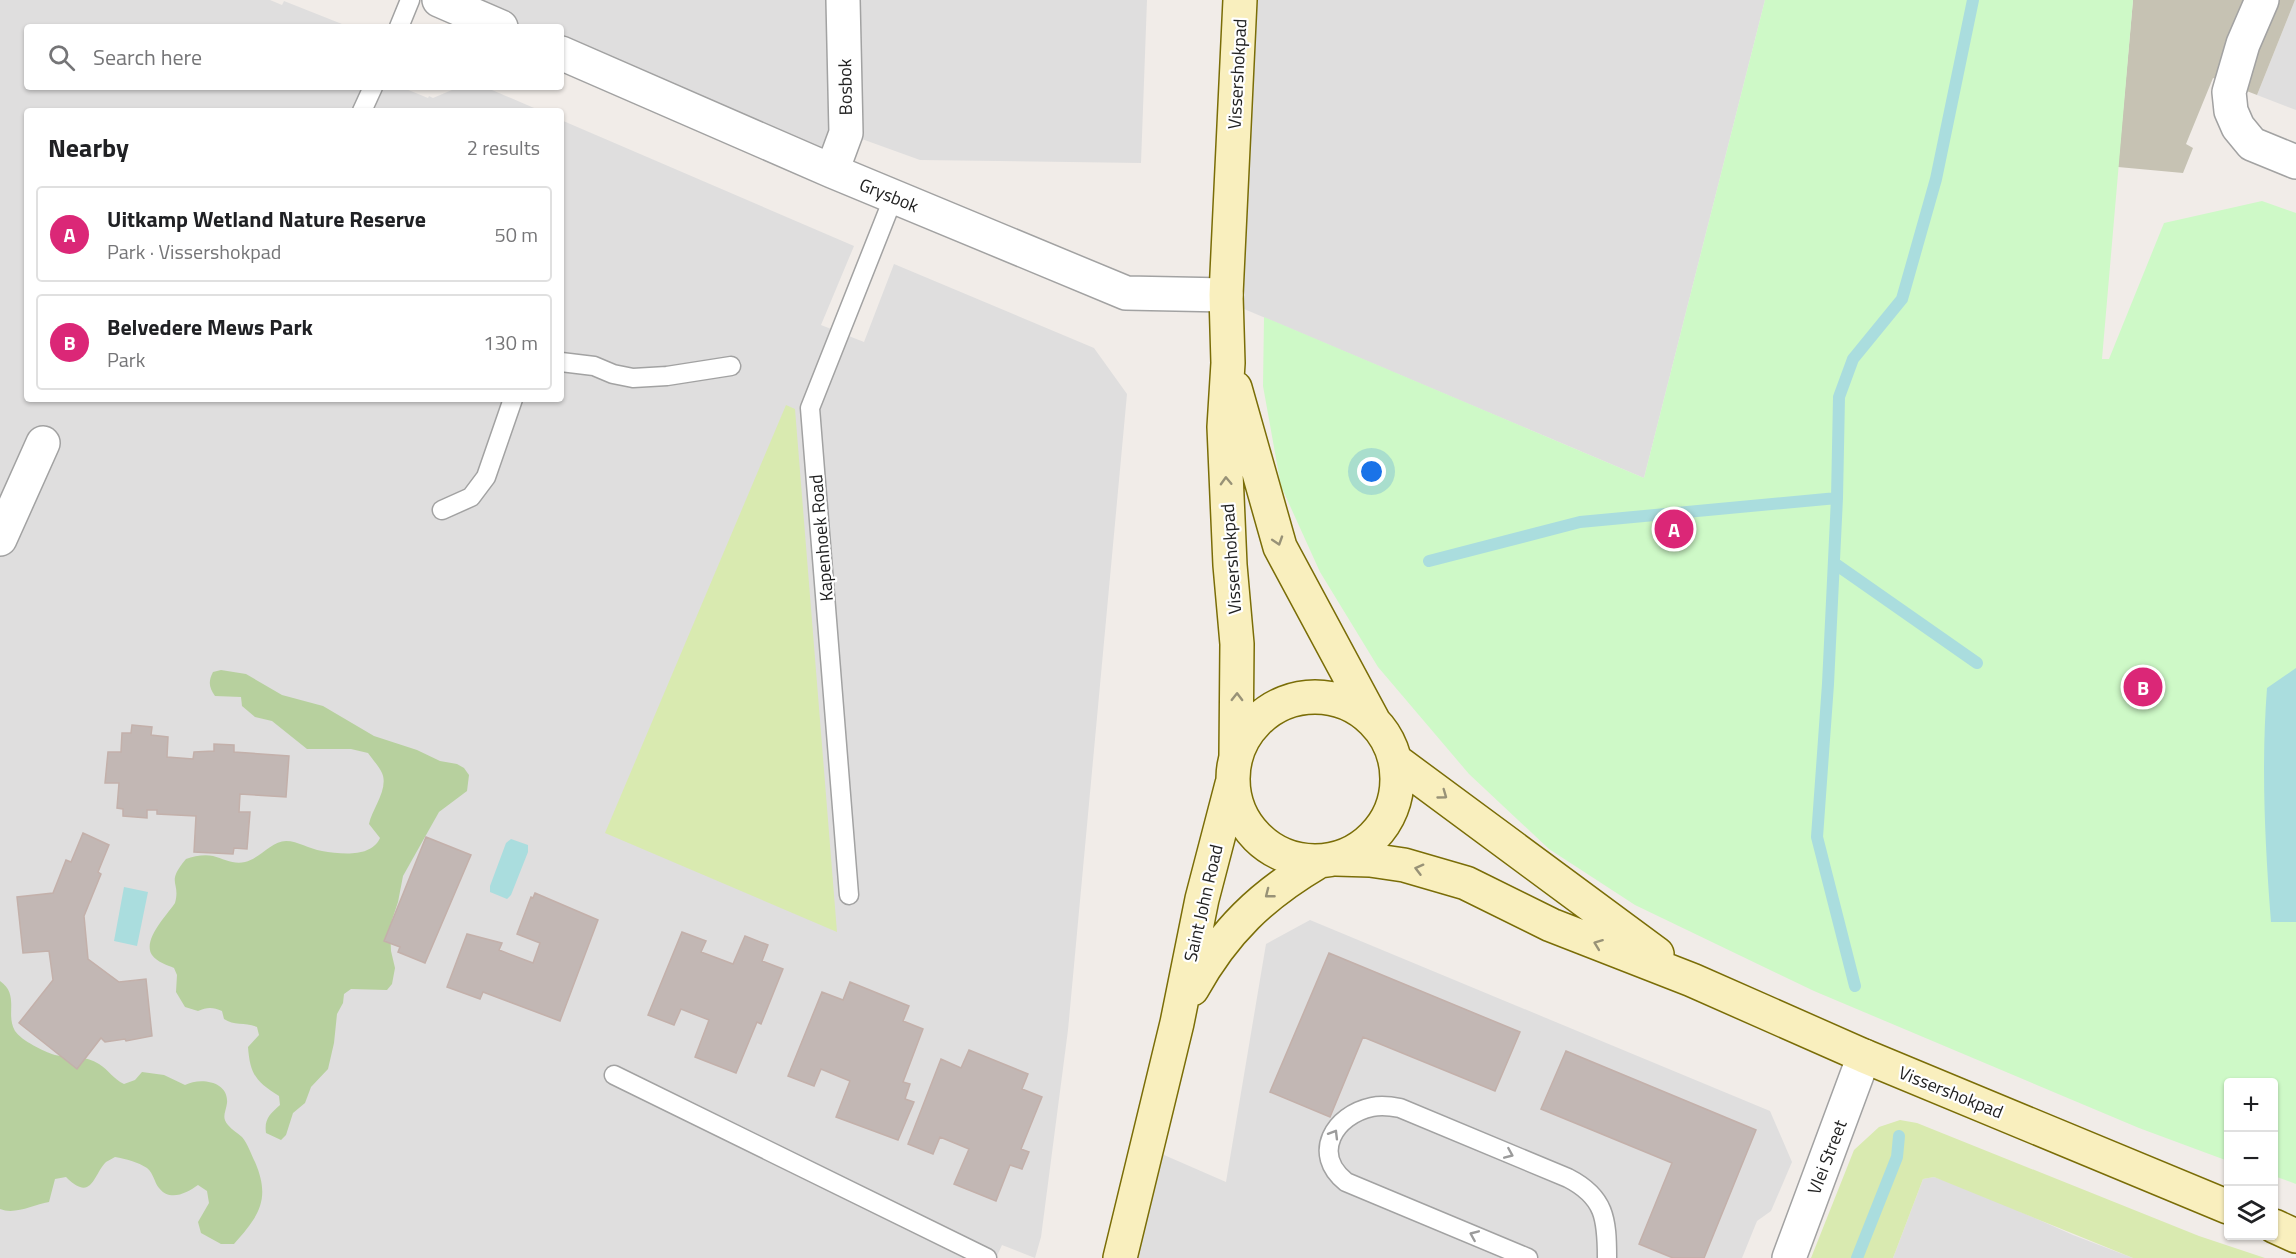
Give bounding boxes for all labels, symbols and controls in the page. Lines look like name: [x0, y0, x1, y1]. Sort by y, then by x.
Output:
street label: Vissershokpad: [1221, 18, 1253, 130]
search box: [24, 24, 564, 90]
text: Search here: [93, 40, 202, 74]
icon: search: [45, 41, 78, 74]
street label: Bosbok: [831, 58, 859, 116]
text: Nearby: [48, 128, 129, 167]
text: 2 results: [467, 132, 540, 163]
street label: Grysbok: [855, 171, 923, 219]
text: Uitkamp Wetland Nature Reserve: [107, 202, 426, 236]
text: A: [63, 219, 76, 250]
text: 50 m: [494, 219, 538, 250]
text: Park · Vissershokpad: [107, 236, 281, 267]
text: Belvedere Mews Park: [107, 310, 313, 344]
text: B: [63, 327, 76, 358]
text: 130 m: [483, 327, 538, 358]
text: Park: [107, 344, 145, 375]
your location: [1357, 457, 1386, 486]
street label: Kapenhoek Road: [802, 473, 840, 603]
one-way arrow: [1220, 476, 1233, 485]
street label: Vissershokpad: [1214, 503, 1248, 615]
pin: A: [1654, 506, 1694, 552]
one-way arrow: [1271, 535, 1284, 545]
pin: B: [2124, 664, 2162, 710]
one-way arrow: [1230, 692, 1243, 701]
one-way arrow: [1436, 788, 1447, 799]
street label: Saint John Road: [1176, 842, 1230, 964]
one-way arrow: [1414, 864, 1425, 876]
one-way arrow: [1265, 886, 1276, 897]
one-way arrow: [1594, 938, 1604, 951]
street label: Vissershokpad: [1895, 1059, 2007, 1125]
map controls: [2224, 1078, 2278, 1240]
button: +: [2224, 1078, 2278, 1132]
street label: Vlei Street: [1800, 1115, 1854, 1198]
one-way arrow: [1327, 1130, 1339, 1140]
button: −: [2224, 1132, 2278, 1186]
one-way arrow: [1503, 1147, 1514, 1159]
button: layers: [2224, 1186, 2278, 1240]
one-way arrow: [1469, 1230, 1480, 1242]

